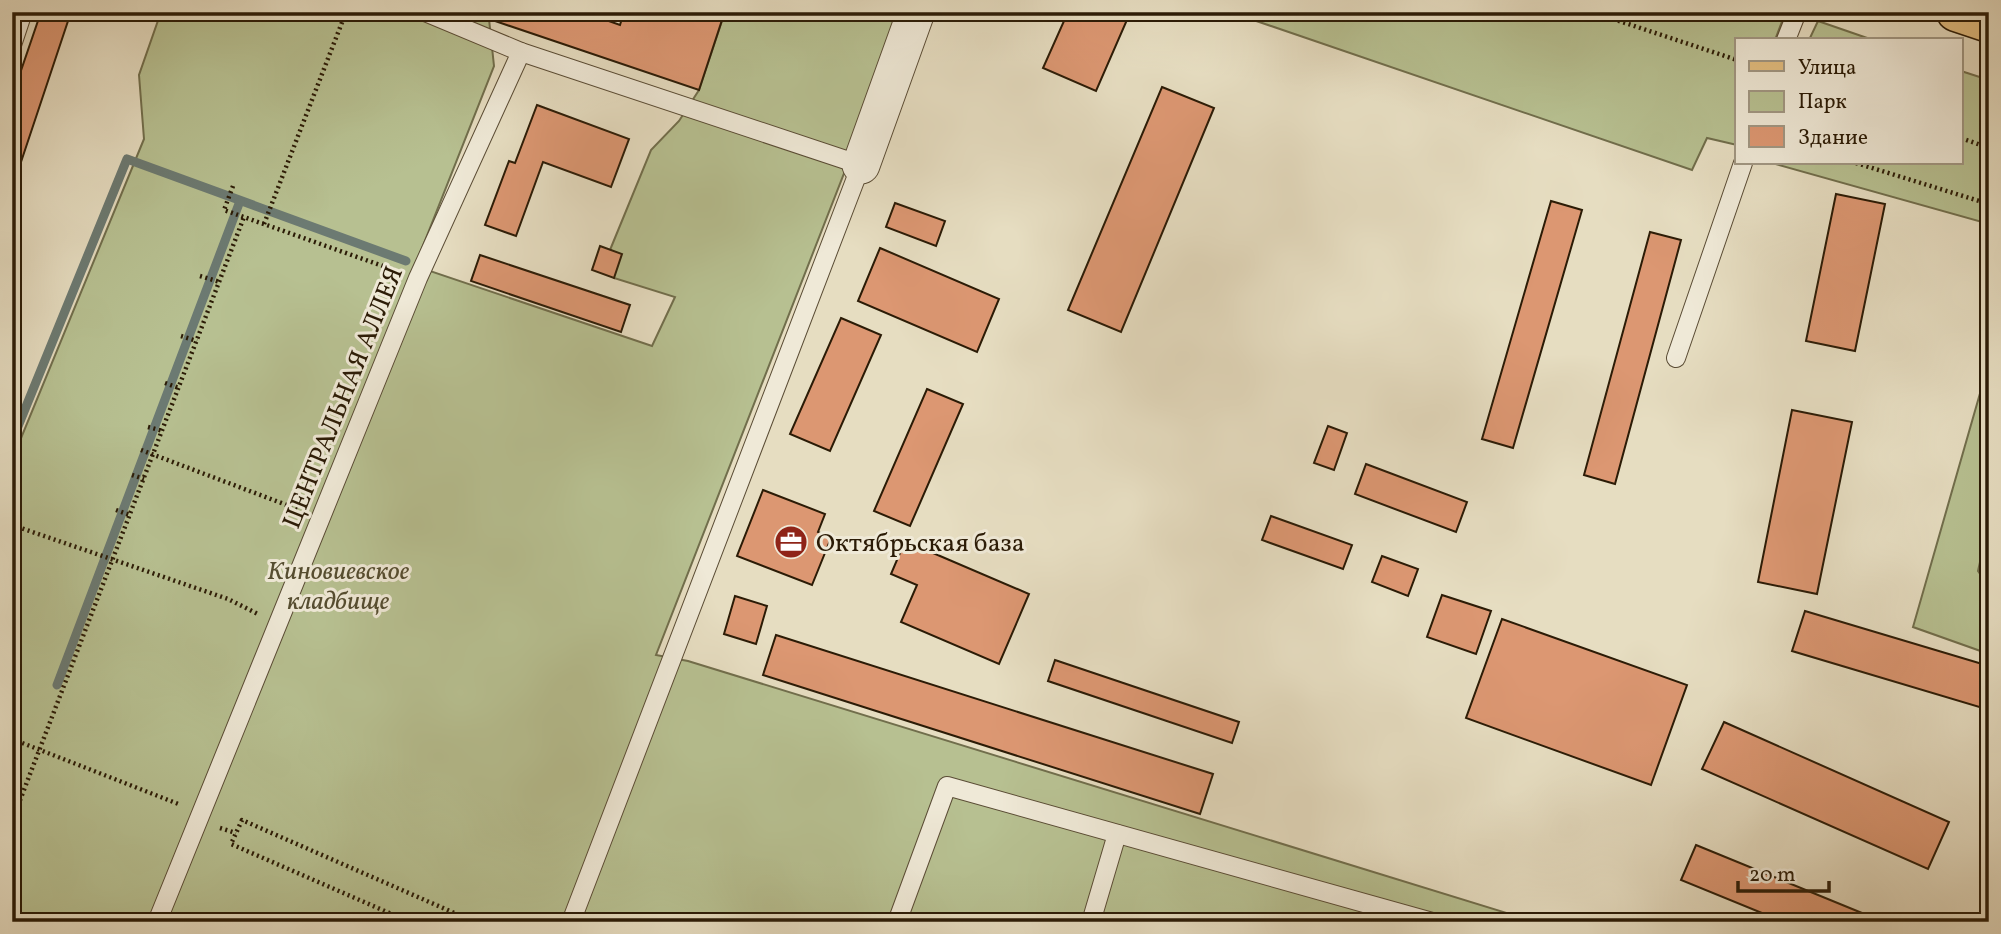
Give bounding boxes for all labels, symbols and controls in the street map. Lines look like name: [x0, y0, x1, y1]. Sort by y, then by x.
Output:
legend: [1735, 38, 1962, 164]
text: Улица: [1798, 54, 1856, 83]
text: Парк: [1798, 88, 1847, 117]
text: Здание: [1798, 124, 1868, 153]
street label: ЦЕНТРАЛЬНАЯ АЛЛЕЯ: [275, 261, 413, 534]
office icon: Октябрьская база: [772, 523, 810, 561]
place label: Октябрьская база: [816, 526, 1025, 562]
park label: Киновиевское кладбище: [267, 554, 410, 620]
scale bar: [1738, 850, 1829, 894]
text: 20 m: [1749, 861, 1795, 890]

